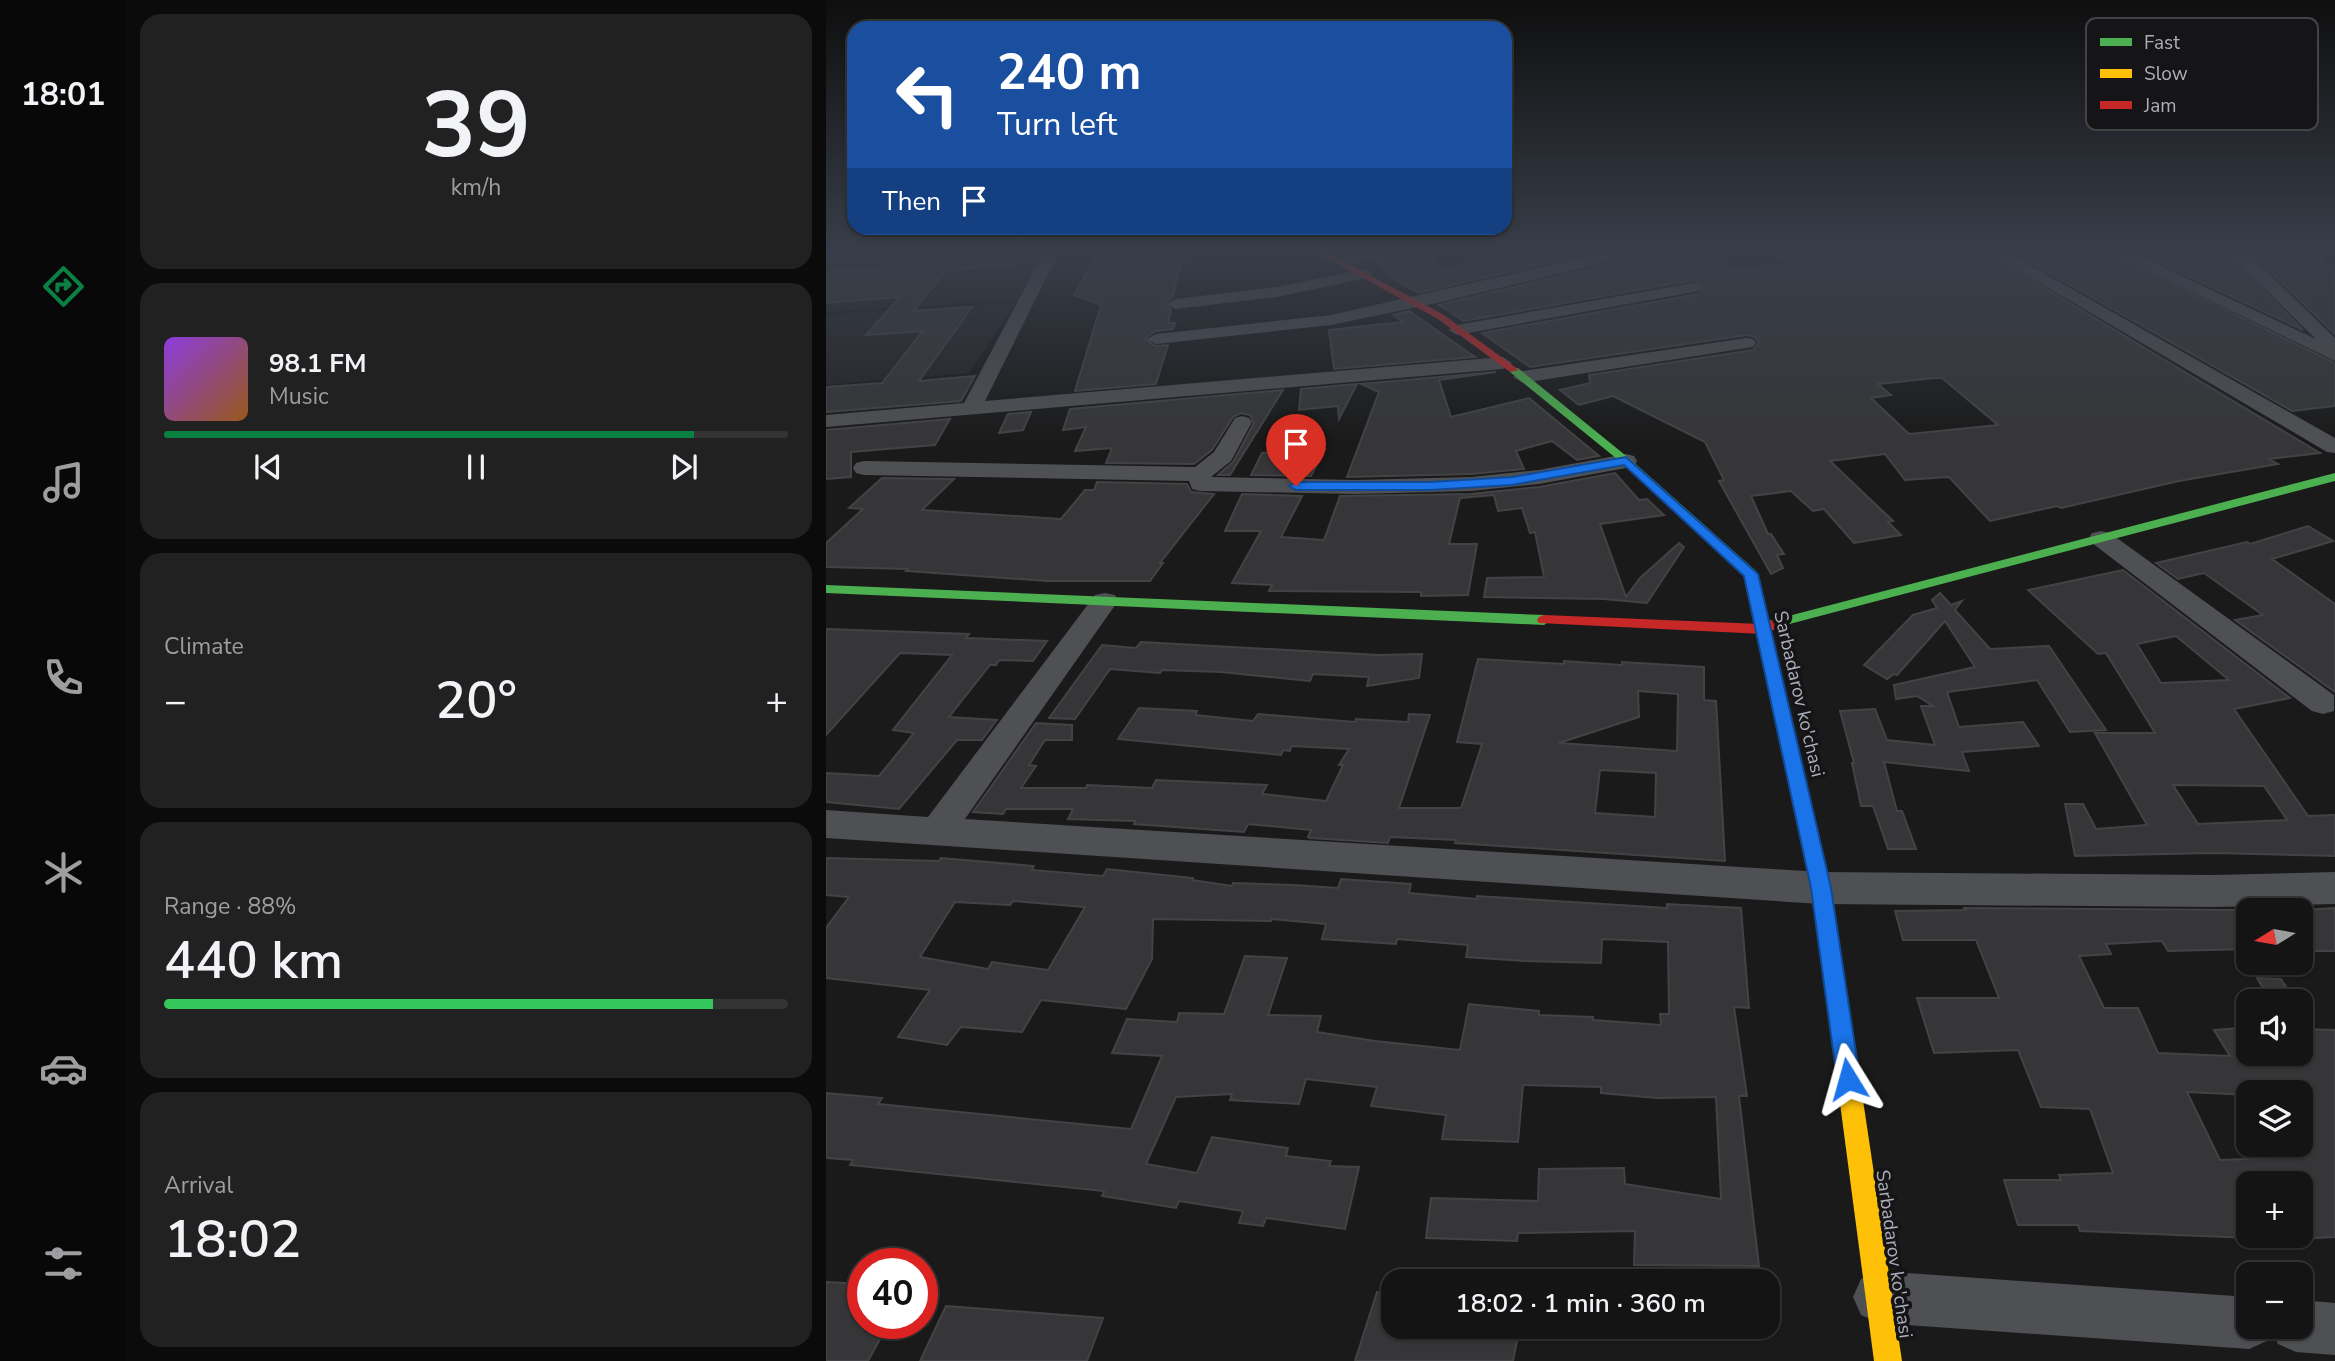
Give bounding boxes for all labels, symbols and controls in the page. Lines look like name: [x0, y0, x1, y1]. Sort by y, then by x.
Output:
legend: [2086, 18, 2318, 130]
text: Fast: [2144, 30, 2180, 56]
text: 240 m: [997, 39, 1141, 106]
icon: left: [882, 49, 973, 140]
text: Slow: [2144, 61, 2188, 87]
text: 39: [421, 64, 531, 188]
text: 18:01: [21, 73, 105, 116]
text: Jam: [2143, 93, 2177, 119]
text: Turn left: [997, 103, 1117, 146]
text: km/h: [451, 172, 501, 203]
icon: arrive: [955, 182, 993, 220]
text: Then: [882, 184, 941, 219]
icon: directions: [39, 262, 88, 311]
text: 98.1 FM: [269, 346, 366, 381]
text: Music: [269, 381, 329, 412]
pin: [1266, 414, 1326, 486]
icon: arrive: [1277, 425, 1315, 463]
icon: previous: [249, 448, 287, 486]
icon: pause: [457, 448, 495, 486]
icon: next: [665, 448, 703, 486]
icon: music: [39, 458, 88, 507]
street label: Sarbadarov ko'chasi: [1767, 608, 1831, 780]
text: Climate: [164, 631, 244, 662]
icon: phone: [39, 653, 88, 702]
text: 20°: [435, 665, 517, 736]
text: −: [164, 676, 187, 727]
text: +: [765, 676, 788, 727]
icon: climate: [39, 848, 88, 897]
text: Range · 88%: [164, 891, 296, 922]
north arrow: [2236, 898, 2314, 975]
map controls: [2236, 898, 2313, 1339]
text: 440 km: [164, 925, 343, 996]
button: sound: [2236, 989, 2313, 1066]
position arrow: [1811, 1042, 1885, 1116]
icon: car: [39, 1044, 88, 1093]
button: layers: [2236, 1080, 2313, 1157]
street label: Sarbadarov ko'chasi: [1869, 1168, 1919, 1340]
text: Arrival: [164, 1170, 233, 1201]
button: +: [2236, 1171, 2313, 1248]
text: 18:02: [164, 1204, 301, 1275]
icon: filters: [39, 1239, 88, 1288]
speed limit sign: 40: [847, 1248, 938, 1339]
button: −: [2236, 1262, 2313, 1339]
text: 18:02 · 1 min · 360 m: [1455, 1286, 1706, 1321]

